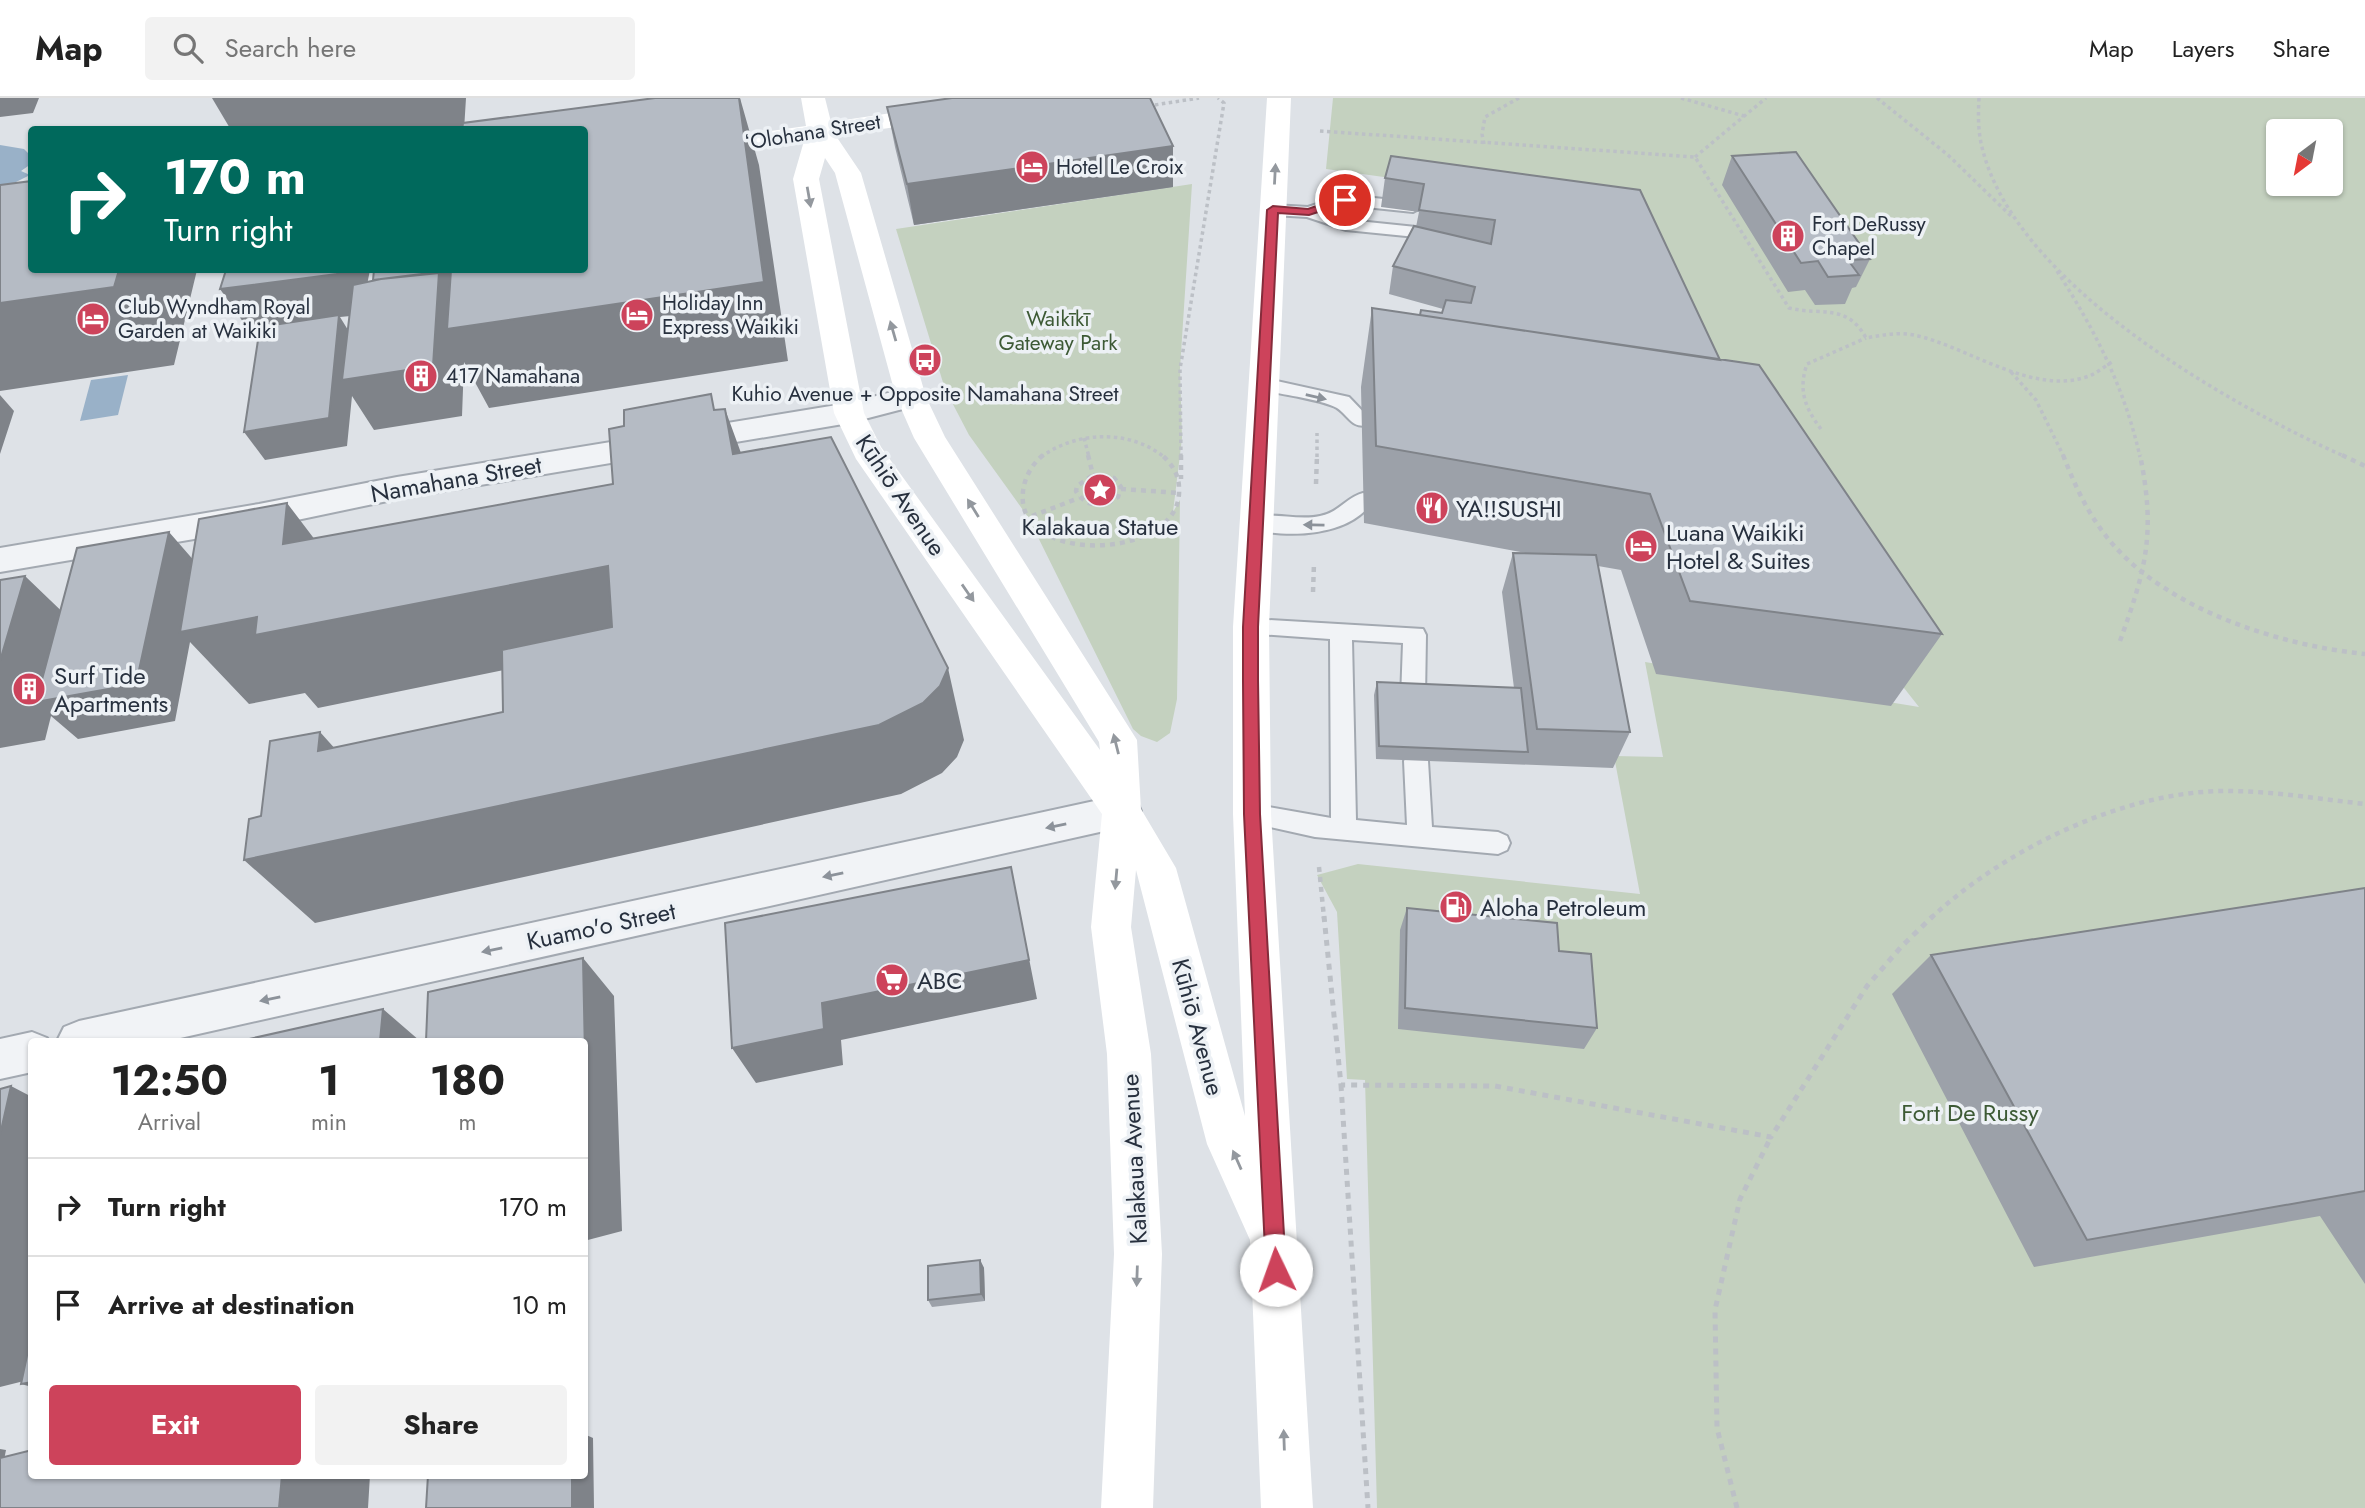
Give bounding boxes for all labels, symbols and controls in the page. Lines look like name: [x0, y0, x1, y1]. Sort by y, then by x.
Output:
search box: [145, 17, 635, 80]
text: Map: [35, 25, 103, 72]
icon: search: [169, 29, 207, 67]
text: Search here: [225, 29, 356, 67]
text: Map: [2089, 31, 2134, 66]
text: Layers: [2172, 31, 2234, 66]
text: Share: [2272, 31, 2330, 66]
street label: ʻOlohana Street: [743, 107, 883, 157]
north arrow: [2266, 119, 2343, 196]
map controls: [2266, 119, 2343, 196]
text: 170 m: [164, 142, 306, 212]
hotel icon: Hotel Le Croix: [1013, 148, 1051, 186]
place label: Hotel Le Croix: [1056, 152, 1183, 182]
icon: right: [49, 154, 140, 245]
one-way arrow: [1269, 163, 1280, 185]
pin: [1315, 170, 1375, 230]
icon: arrive: [1326, 181, 1364, 219]
one-way arrow: [804, 186, 815, 208]
text: Turn right: [164, 207, 293, 253]
place label: Fort DeRussy Chapel: [1812, 209, 1927, 263]
building icon: Fort DeRussy Chapel: [1769, 217, 1807, 255]
place label: Holiday Inn Express Waikiki: [662, 288, 799, 342]
place label: Club Wyndham Royal Garden at Waikiki: [118, 292, 310, 346]
hotel icon: Holiday Inn Express Waikiki: [618, 296, 656, 334]
hotel icon: Club Wyndham Royal Garden at Waikiki: [74, 300, 112, 338]
park label: Waikīkī Gateway Park: [998, 304, 1118, 358]
one-way arrow: [887, 321, 897, 342]
bus stop icon: Kuhio Avenue + Opposite Namahana Street: [906, 341, 944, 379]
building icon: 417 Namahana: [402, 357, 440, 395]
place label: 417 Namahana: [446, 361, 580, 391]
place label: Kuhio Avenue + Opposite Namahana Street: [731, 379, 1119, 409]
one-way arrow: [1305, 391, 1327, 402]
street label: Kūhiō Avenue: [847, 427, 955, 563]
street label: Namahana Street: [368, 447, 545, 511]
place icon: Kalakaua Statue: [1081, 471, 1119, 509]
restaurant icon: YA!!SUSHI: [1413, 489, 1451, 527]
place label: YA!!SUSHI: [1456, 491, 1562, 526]
one-way arrow: [967, 498, 980, 518]
place label: Kalakaua Statue: [1022, 509, 1178, 544]
place label: Luana Waikiki Hotel & Suites: [1666, 515, 1810, 578]
one-way arrow: [1302, 519, 1324, 531]
hotel icon: Luana Waikiki Hotel & Suites: [1622, 527, 1660, 565]
one-way arrow: [960, 584, 974, 602]
place label: Surf Tide Apartments: [54, 658, 168, 721]
building icon: Surf Tide Apartments: [10, 670, 48, 708]
one-way arrow: [1110, 732, 1121, 754]
one-way arrow: [1045, 821, 1067, 832]
one-way arrow: [1110, 868, 1121, 890]
one-way arrow: [822, 870, 844, 881]
fuel station icon: Aloha Petroleum: [1437, 888, 1475, 926]
place label: Aloha Petroleum: [1480, 890, 1647, 925]
street label: Kuamo'o Street: [523, 893, 679, 959]
one-way arrow: [481, 945, 503, 956]
street label: Kūhiō Avenue: [1163, 955, 1233, 1099]
supermarket icon: ABC: [873, 961, 911, 999]
place label: ABC: [917, 963, 963, 998]
one-way arrow: [259, 994, 281, 1005]
text: 12:50: [111, 1050, 228, 1111]
text: 1: [318, 1050, 340, 1111]
text: 180: [430, 1050, 505, 1111]
street label: Kalakaua Avenue: [1112, 1073, 1156, 1245]
park label: Fort De Russy: [1901, 1095, 2039, 1130]
text: Arrival: [138, 1105, 201, 1139]
text: min: [311, 1105, 347, 1139]
text: m: [458, 1105, 476, 1139]
one-way arrow: [1231, 1150, 1243, 1170]
icon: right: [49, 1188, 87, 1226]
text: Turn right: [108, 1188, 226, 1226]
text: 170 m: [498, 1188, 567, 1226]
position arrow: [1239, 1233, 1313, 1307]
one-way arrow: [1132, 1266, 1143, 1288]
icon: arrive: [49, 1286, 87, 1324]
text: Arrive at destination: [108, 1286, 355, 1324]
text: 10 m: [512, 1286, 567, 1324]
button: Exit: [49, 1385, 301, 1465]
button: Share: [315, 1385, 567, 1465]
one-way arrow: [1278, 1429, 1289, 1451]

